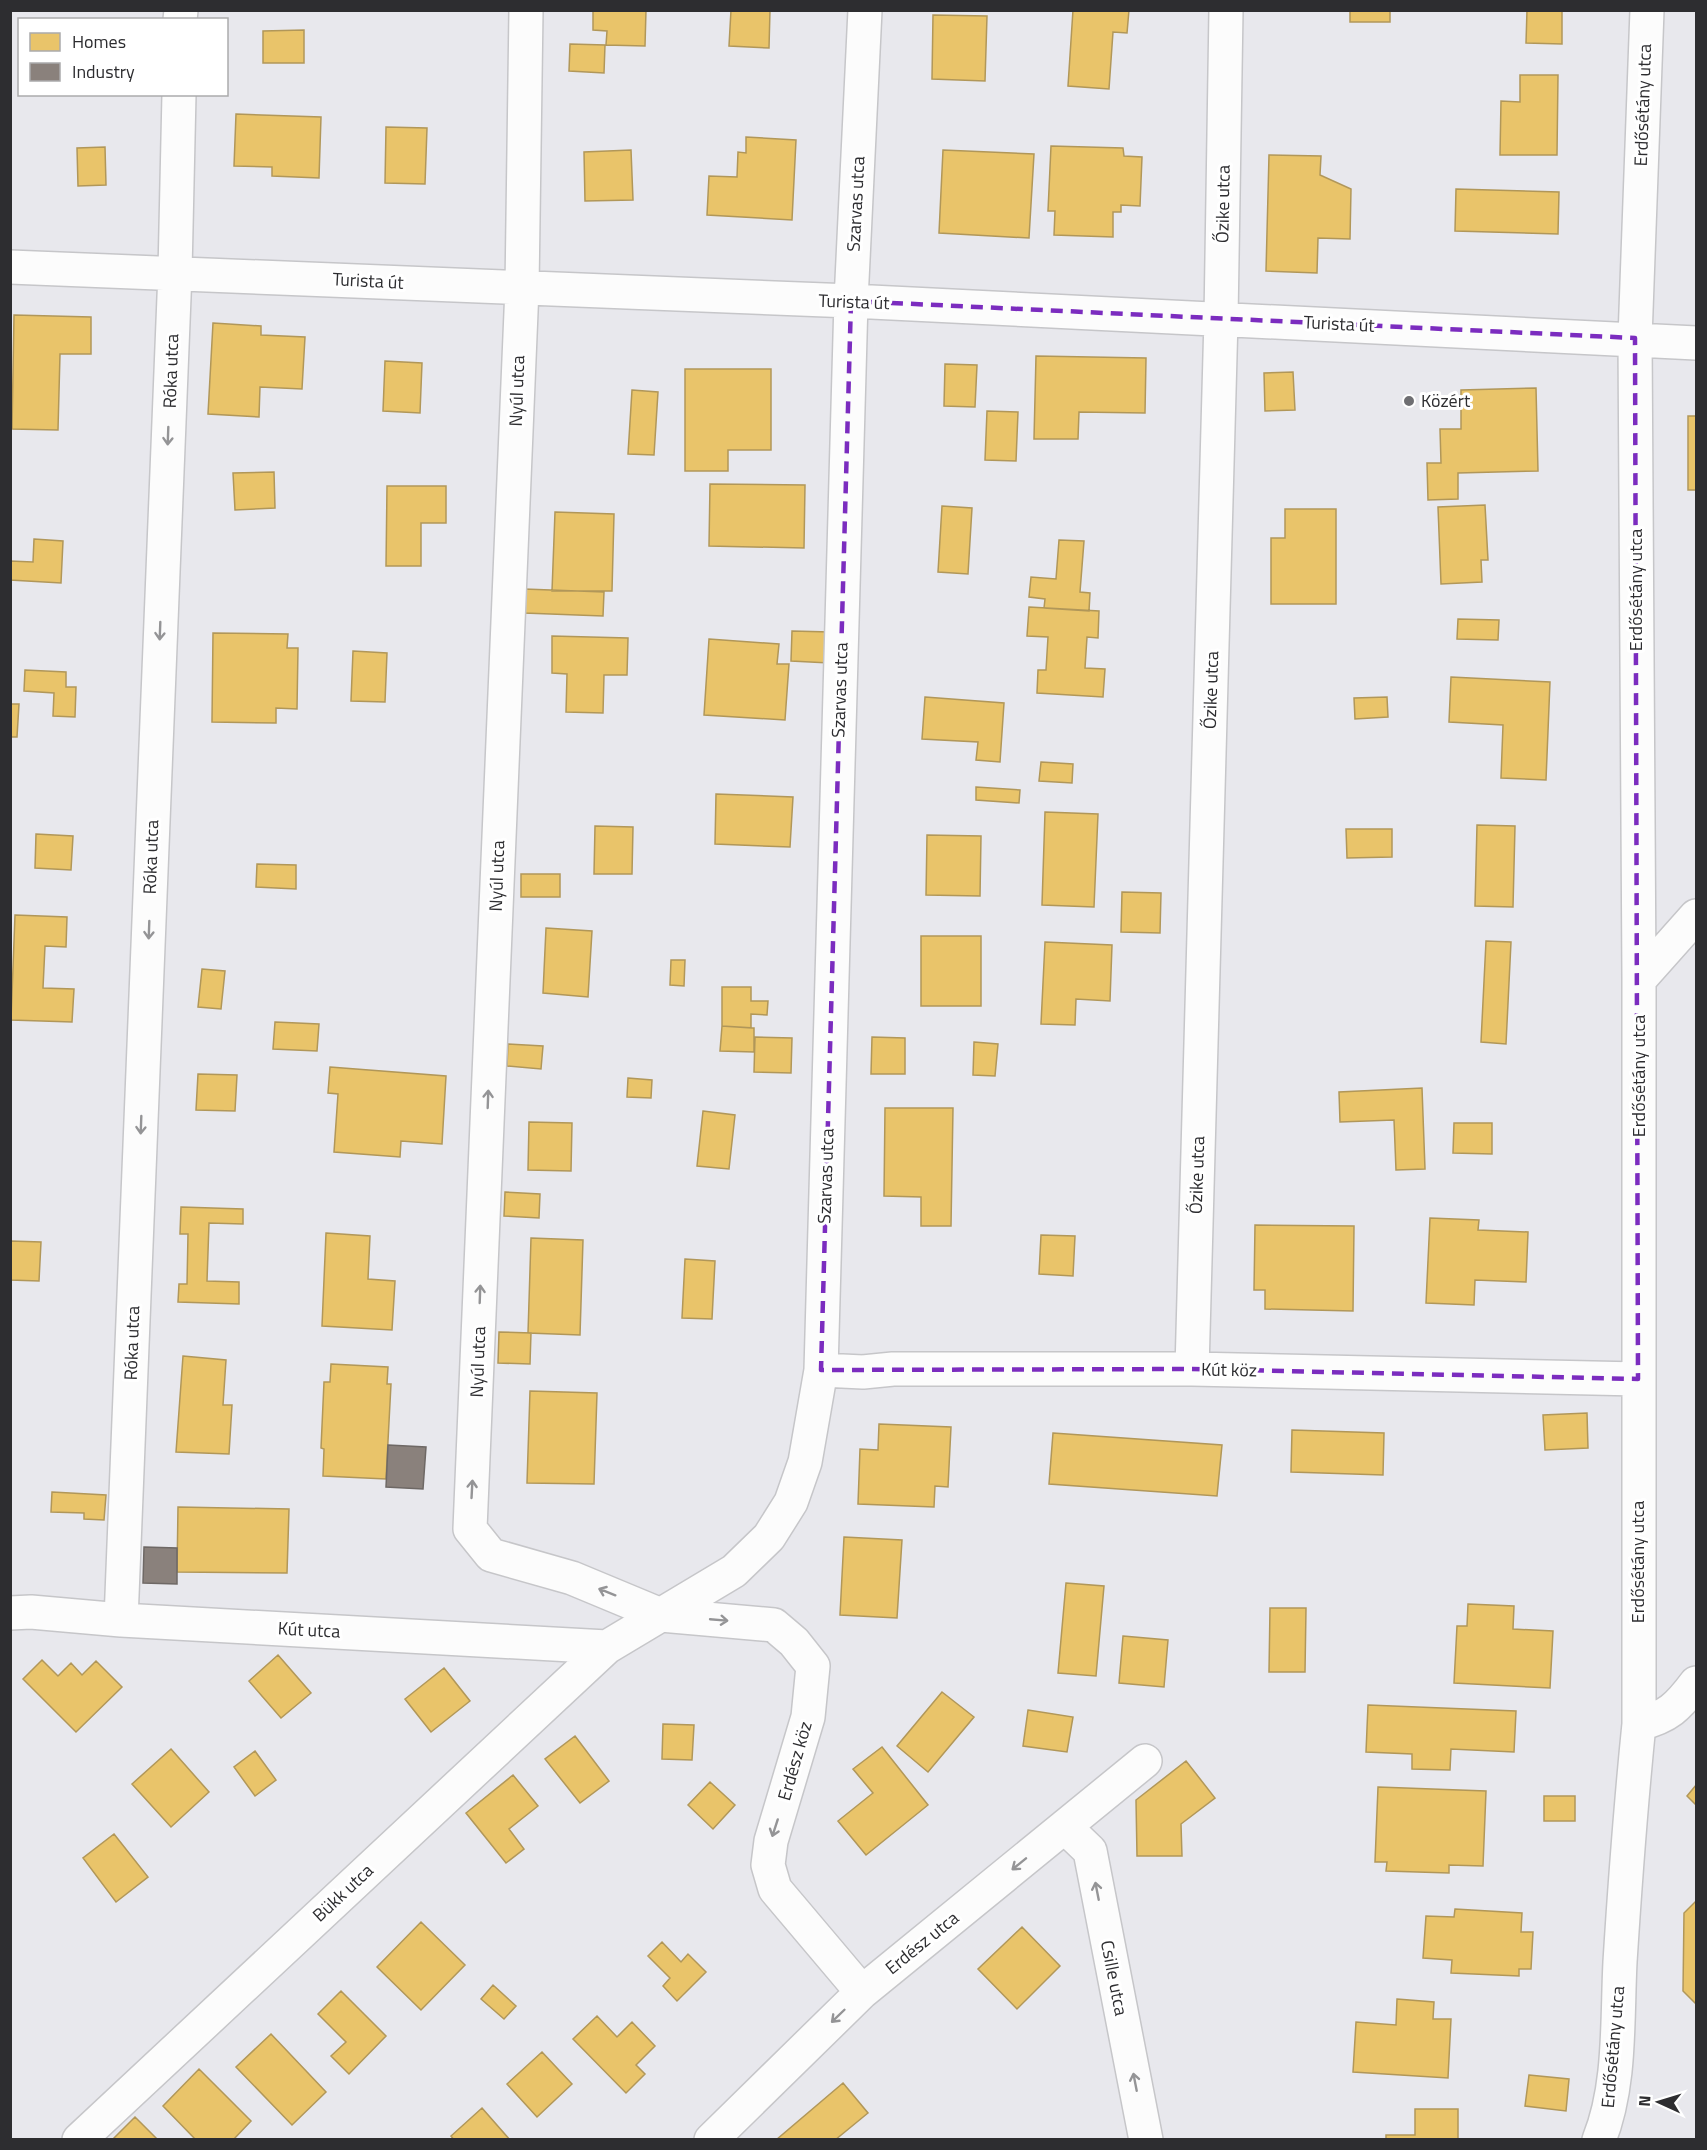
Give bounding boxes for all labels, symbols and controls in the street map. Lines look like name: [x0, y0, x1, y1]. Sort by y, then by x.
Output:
legend: [18, 18, 228, 96]
text: Homes: [72, 28, 126, 55]
street label: Erdősétány utca: [1627, 43, 1658, 167]
text: Industry: [72, 58, 135, 85]
street label: Szarvas utca: [840, 155, 871, 252]
street label: Őzike utca: [1208, 165, 1237, 243]
street label: Turista út: [332, 265, 405, 296]
street label: Turista út: [818, 287, 891, 316]
street label: Turista út: [1303, 308, 1376, 339]
street label: Róka utca: [156, 333, 185, 409]
street label: Nyúl utca: [502, 355, 531, 427]
place label: Közért: [1421, 387, 1471, 414]
marker: Közért: [1402, 394, 1416, 408]
one-way arrow: [163, 425, 174, 445]
street label: Erdősétány utca: [1622, 529, 1649, 651]
one-way arrow: [155, 620, 166, 640]
street label: Szarvas utca: [824, 642, 855, 738]
street label: Őzike utca: [1196, 650, 1225, 730]
street label: Róka utca: [136, 819, 165, 895]
street label: Nyúl utca: [482, 840, 511, 912]
one-way arrow: [143, 920, 154, 940]
street label: Erdősétány utca: [1625, 1015, 1652, 1137]
one-way arrow: [483, 1090, 494, 1110]
one-way arrow: [135, 1115, 146, 1135]
street label: Szarvas utca: [810, 1128, 841, 1224]
street label: Őzike utca: [1182, 1135, 1211, 1215]
one-way arrow: [475, 1284, 486, 1304]
street label: Róka utca: [117, 1305, 146, 1381]
street label: Nyúl utca: [463, 1326, 492, 1398]
street label: Kút köz: [1201, 1356, 1257, 1383]
one-way arrow: [467, 1479, 478, 1499]
street label: Erdősétány utca: [1624, 1501, 1651, 1623]
one-way arrow: [598, 1586, 616, 1597]
street label: Kút utca: [277, 1614, 341, 1645]
one-way arrow: [709, 1615, 729, 1626]
street label: Erdész köz: [770, 1718, 819, 1804]
one-way arrow: [769, 1818, 780, 1837]
street label: Bükk utca: [306, 1857, 379, 1928]
one-way arrow: [1012, 1857, 1028, 1870]
one-way arrow: [1091, 1881, 1102, 1901]
street label: Erdész utca: [879, 1904, 964, 1981]
street label: Csille utca: [1094, 1938, 1135, 2018]
street label: Erdősétány utca: [1594, 1985, 1631, 2109]
one-way arrow: [830, 2008, 845, 2023]
north arrow: [1629, 2072, 1689, 2132]
one-way arrow: [1129, 2073, 1140, 2092]
text: N: [1632, 2095, 1656, 2107]

